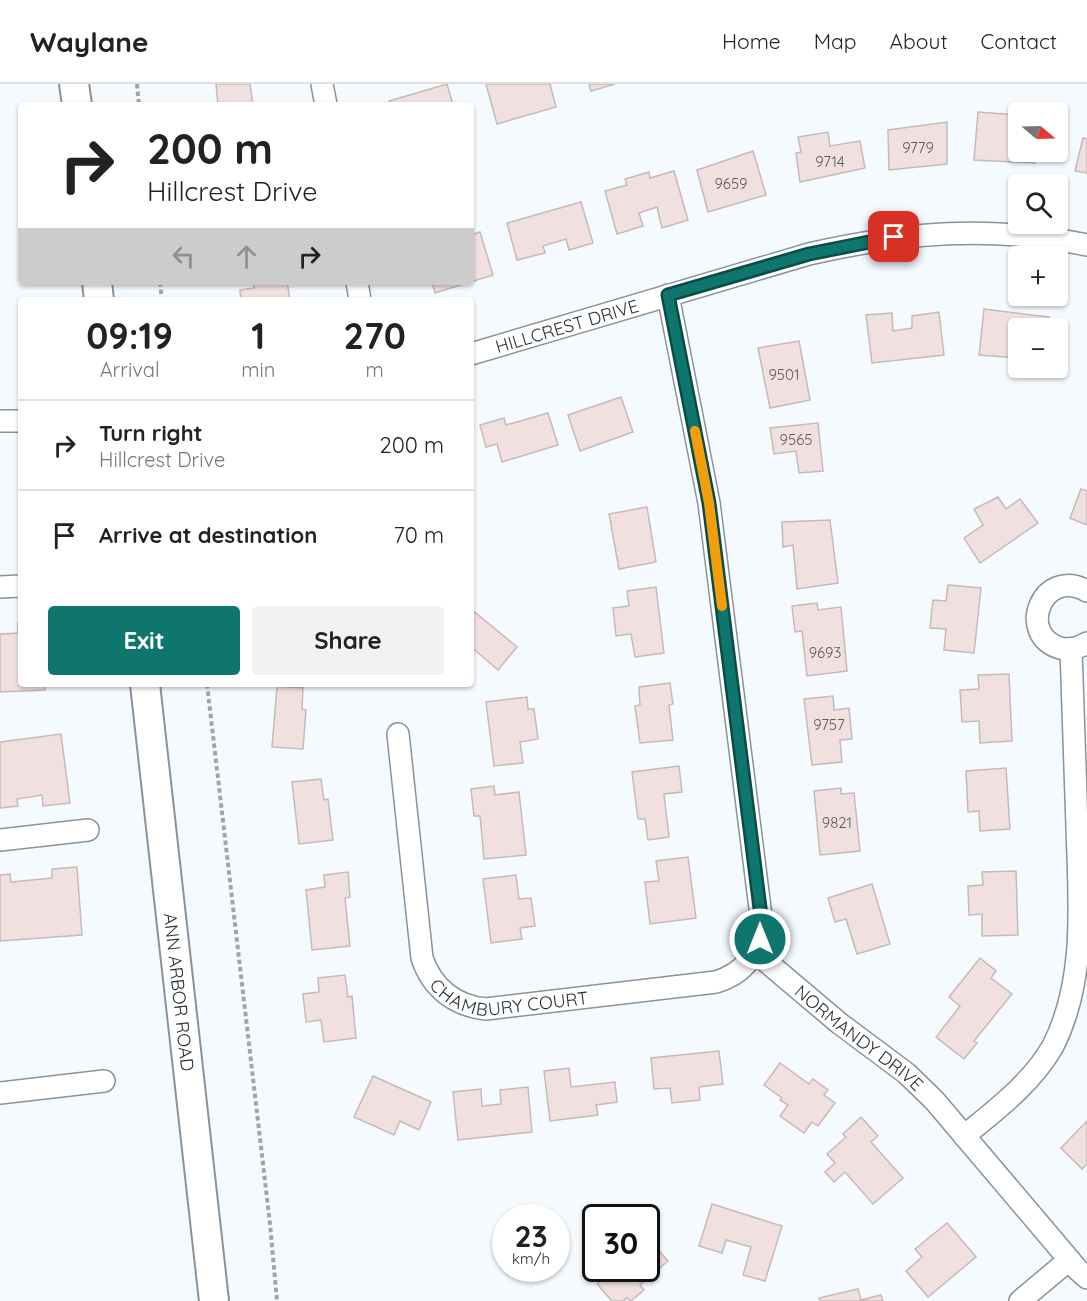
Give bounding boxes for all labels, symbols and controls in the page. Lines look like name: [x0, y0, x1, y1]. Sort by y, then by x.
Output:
text: Waylane: [30, 24, 149, 59]
text: Home: [722, 28, 781, 54]
text: Map: [814, 28, 857, 54]
text: About: [890, 28, 948, 54]
text: Contact: [981, 28, 1057, 54]
north arrow: [1008, 102, 1068, 162]
map controls: [1008, 102, 1068, 378]
text: 200 m: [147, 122, 273, 175]
icon: right: [48, 126, 126, 204]
house number: 9779: [902, 138, 934, 157]
house number: 9714: [815, 152, 845, 171]
text: Hillcrest Drive: [147, 174, 318, 208]
house number: 9659: [715, 174, 748, 193]
button: search: [1008, 174, 1068, 234]
pin: [868, 211, 919, 262]
icon: arrive: [877, 220, 910, 253]
icon: left: [167, 240, 200, 273]
icon: ahead: [230, 240, 263, 273]
icon: right: [293, 240, 326, 273]
button: +: [1008, 246, 1068, 306]
street label: HILLCREST DRIVE: [493, 294, 641, 358]
text: 09:19: [86, 313, 173, 358]
text: 1: [251, 313, 265, 358]
text: 270: [343, 313, 406, 358]
button: −: [1008, 318, 1068, 378]
text: Arrival: [100, 357, 160, 382]
text: min: [241, 357, 275, 382]
text: m: [366, 357, 384, 382]
house number: 9501: [768, 365, 800, 384]
text: Turn right: [99, 419, 203, 447]
icon: right: [48, 429, 81, 462]
house number: 9565: [780, 430, 812, 449]
text: 200 m: [380, 431, 444, 459]
text: Hillcrest Drive: [99, 447, 225, 472]
icon: arrive: [48, 519, 81, 552]
text: Arrive at destination: [99, 521, 317, 549]
text: 70 m: [394, 521, 444, 549]
button: Exit: [48, 606, 240, 675]
button: Share: [252, 606, 444, 675]
house number: 9693: [809, 643, 841, 662]
house number: 9757: [813, 715, 845, 734]
house number: 9821: [822, 813, 852, 832]
position arrow: [728, 907, 792, 971]
street label: ANN ARBOR ROAD: [159, 912, 200, 1073]
street label: CHAMBURY COURT: [425, 973, 589, 1021]
street label: NORMANDY DRIVE: [790, 979, 929, 1095]
speed limit sign: 30: [582, 1204, 660, 1282]
text: 23: [514, 1217, 548, 1255]
text: km/h: [512, 1249, 550, 1268]

